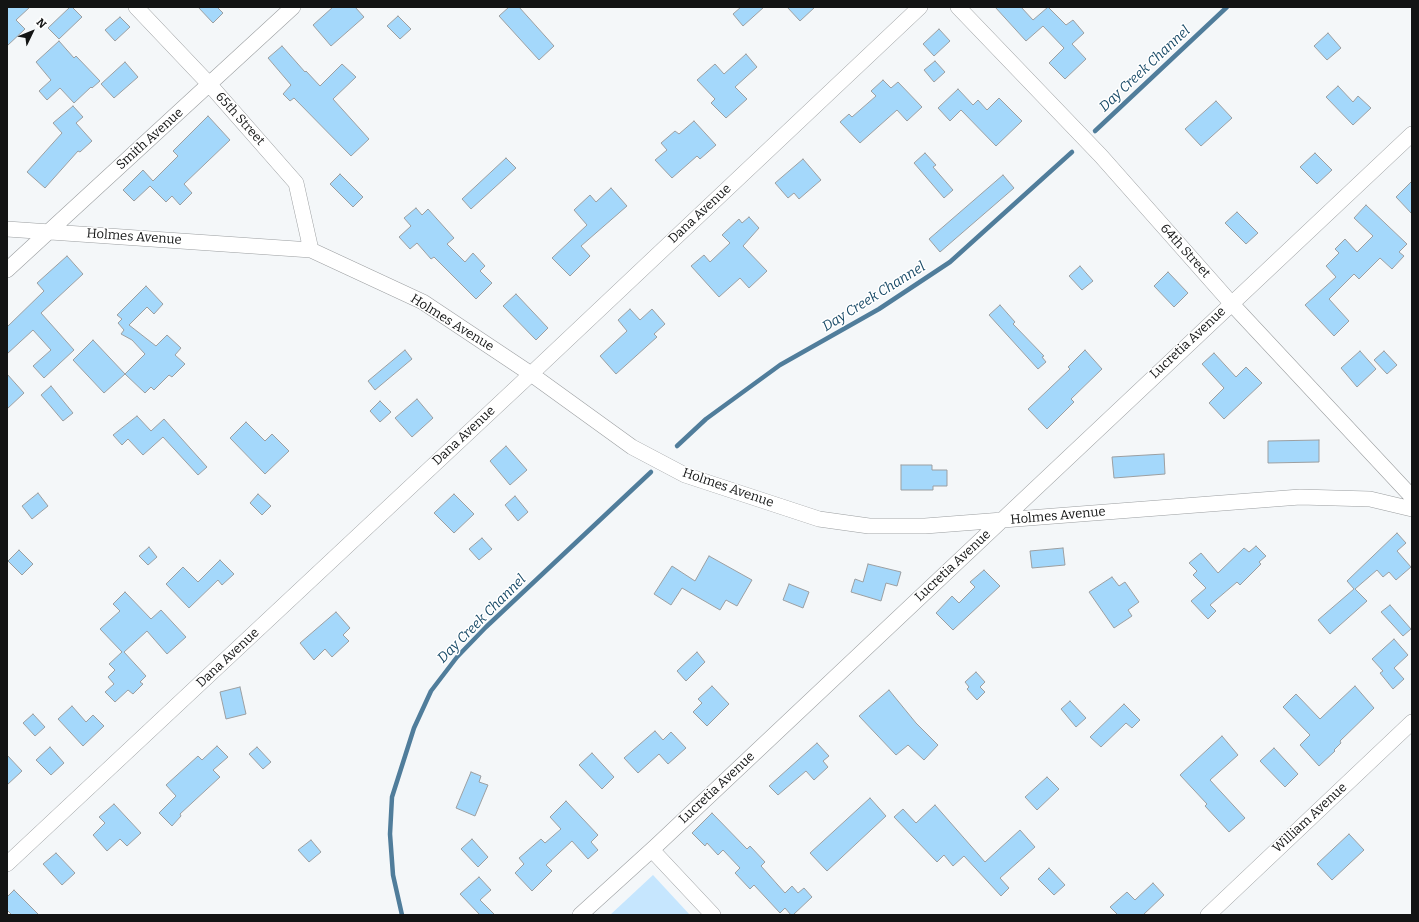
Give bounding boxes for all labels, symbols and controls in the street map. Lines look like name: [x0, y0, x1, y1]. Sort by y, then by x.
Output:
north arrow: [12, 12, 52, 52]
text: N: [33, 16, 49, 31]
water label: Day Creek Channel: [1096, 23, 1194, 115]
street label: 65th Street: [212, 89, 268, 149]
street label: Smith Avenue: [113, 105, 187, 173]
street label: Dana Avenue: [665, 181, 735, 247]
street label: 64th Street: [1157, 221, 1213, 281]
street label: Holmes Avenue: [86, 226, 182, 248]
water label: Day Creek Channel: [819, 259, 929, 335]
street label: Holmes Avenue: [407, 291, 497, 355]
street label: Lucretia Avenue: [1147, 304, 1229, 382]
street label: Dana Avenue: [429, 403, 499, 469]
street label: Holmes Avenue: [680, 465, 776, 511]
street label: Holmes Avenue: [1010, 504, 1106, 528]
street label: Lucretia Avenue: [912, 527, 994, 605]
water label: Day Creek Channel: [434, 571, 530, 667]
street label: Dana Avenue: [193, 625, 263, 691]
street label: Lucretia Avenue: [676, 749, 758, 827]
street label: William Avenue: [1270, 780, 1350, 856]

